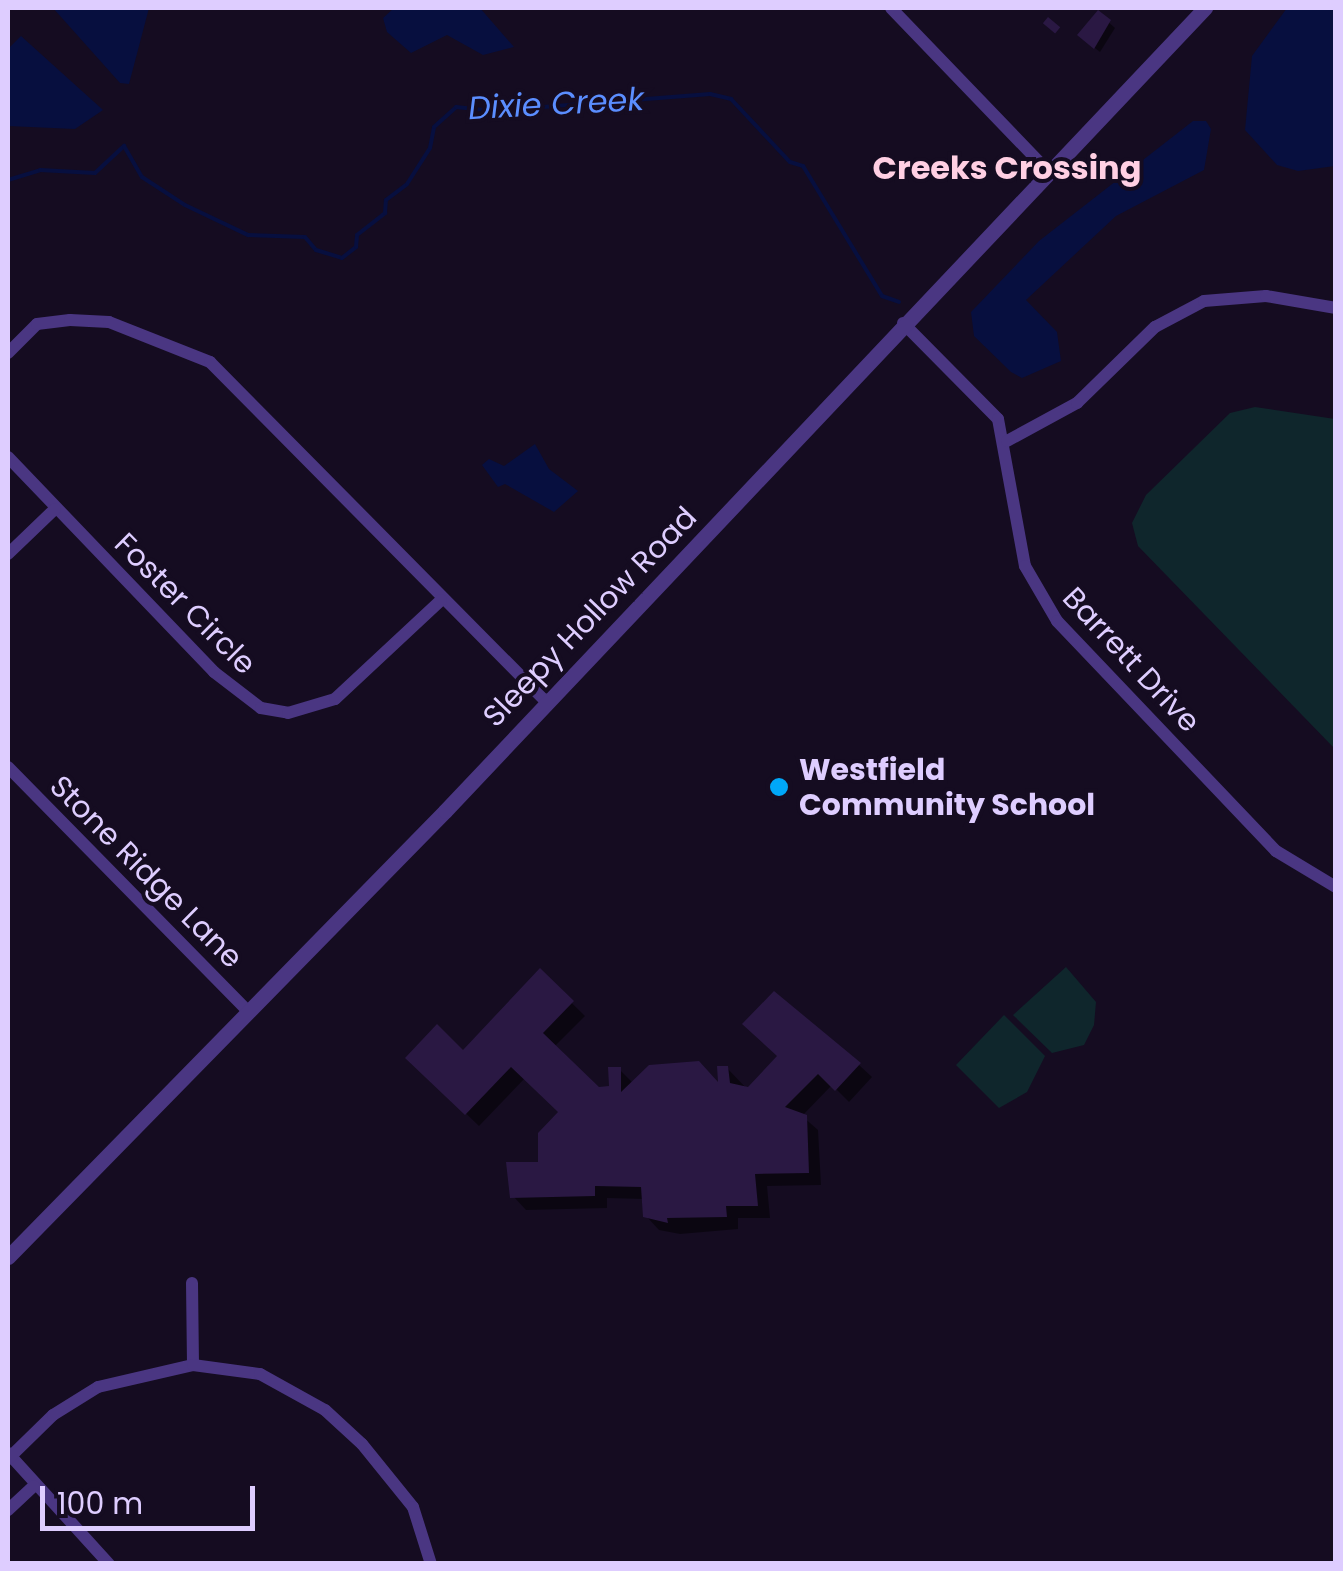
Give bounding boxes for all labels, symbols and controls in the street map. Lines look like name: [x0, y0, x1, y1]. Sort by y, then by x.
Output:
water label: Dixie Creek: [467, 80, 645, 128]
district label: Creeks Crossing: [873, 149, 1141, 187]
street label: Sleepy Hollow Road: [476, 500, 704, 734]
street label: Foster Circle: [107, 526, 263, 682]
street label: Barrett Drive: [1055, 580, 1207, 740]
place label: Westfield Community School: [799, 752, 1095, 822]
street label: Stone Ridge Lane: [42, 768, 250, 976]
marker: Westfield Community School: [768, 776, 790, 798]
scale bar: [45, 1466, 260, 1528]
text: 100 m: [57, 1482, 143, 1525]

